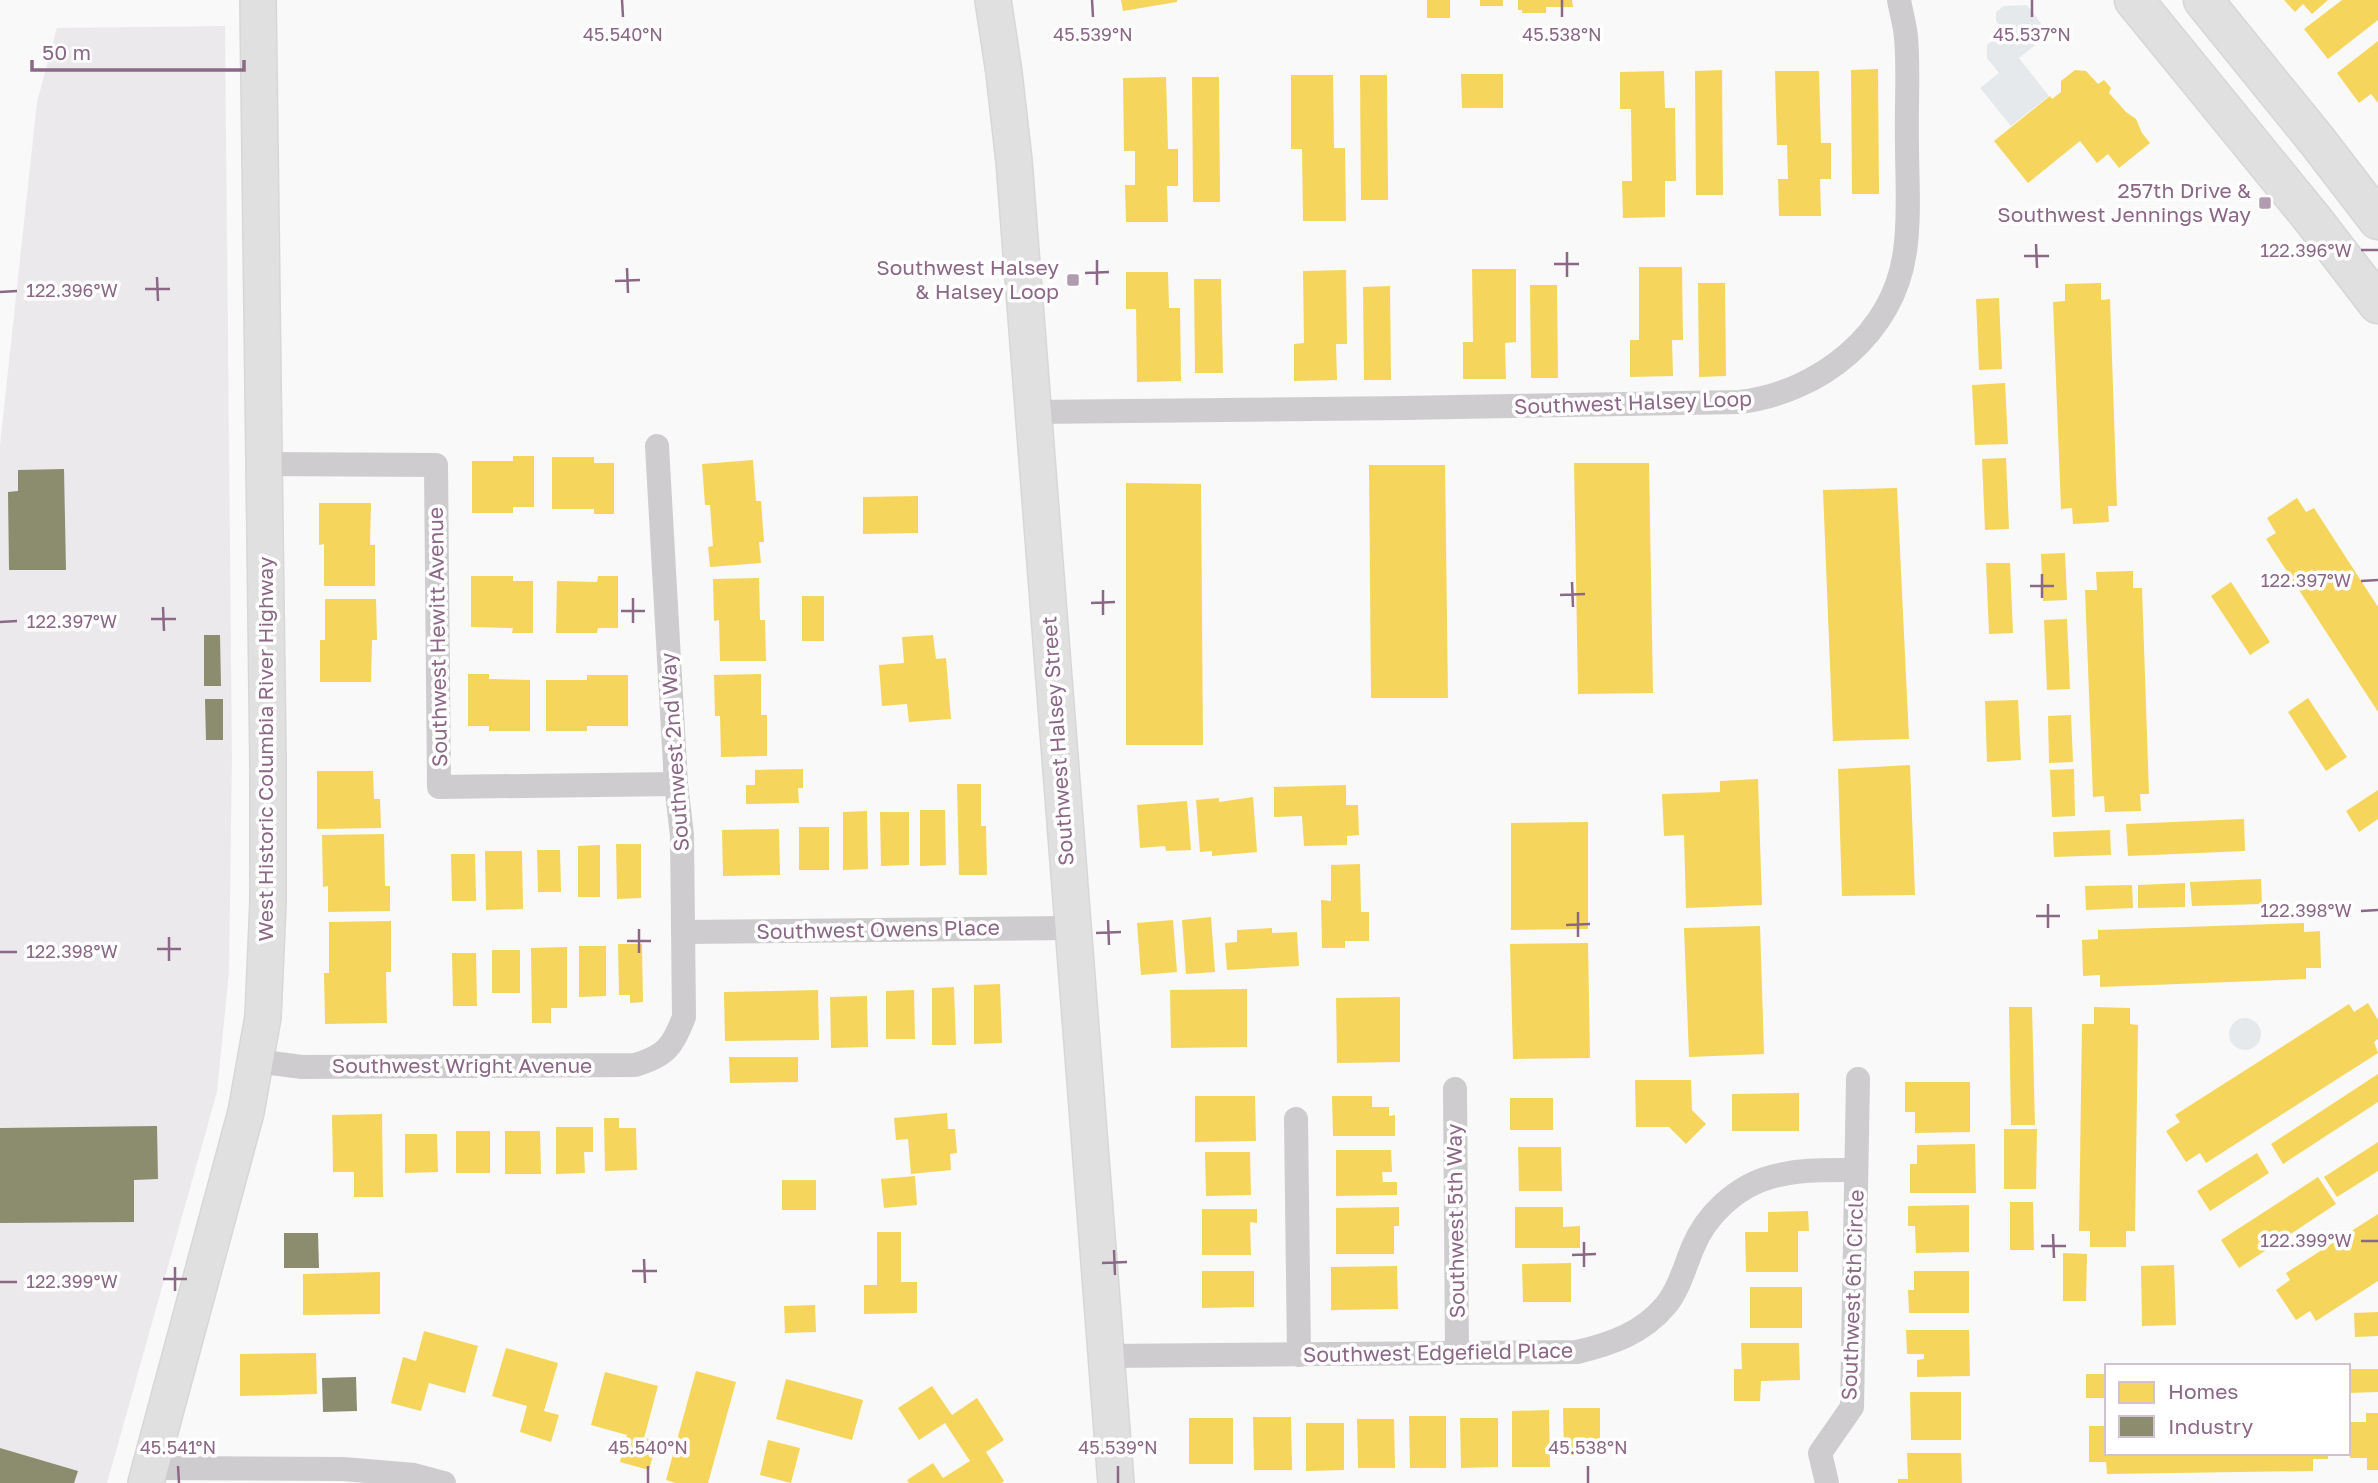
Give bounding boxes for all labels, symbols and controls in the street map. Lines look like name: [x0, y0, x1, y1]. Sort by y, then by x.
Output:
text: 45.540°N: [583, 23, 663, 45]
text: 45.539°N: [1053, 23, 1133, 45]
text: 45.538°N: [1522, 23, 1602, 45]
text: 45.537°N: [1993, 23, 2071, 45]
scale bar: [32, 28, 243, 72]
text: 50 m: [42, 39, 91, 65]
place label: 257th Drive & Southwest Jennings Way: [1997, 177, 2251, 227]
marker: 257th Drive & Southwest Jennings Way: [2257, 195, 2273, 211]
text: 122.396°W: [2260, 239, 2352, 261]
place label: Southwest Halsey & Halsey Loop: [876, 254, 1059, 304]
marker: Southwest Halsey & Halsey Loop: [1065, 272, 1081, 288]
text: 122.396°W: [26, 279, 118, 301]
street label: Southwest Halsey Loop: [1514, 385, 1752, 419]
street label: Southwest Hewitt Avenue: [422, 507, 452, 767]
street label: West Historic Columbia River Highway: [252, 556, 278, 941]
text: 122.397°W: [2261, 569, 2351, 591]
text: 122.397°W: [27, 610, 117, 632]
street label: Southwest Halsey Street: [1035, 615, 1079, 867]
street label: Southwest 2nd Way: [654, 651, 694, 852]
text: 122.398°W: [2260, 899, 2352, 921]
street label: Southwest Owens Place: [756, 914, 1000, 944]
text: 122.398°W: [26, 940, 118, 962]
street label: Southwest Wright Avenue: [332, 1052, 592, 1078]
street label: Southwest 5th Way: [1440, 1123, 1470, 1319]
street label: Southwest 6th Circle: [1835, 1189, 1869, 1401]
text: 122.399°W: [2260, 1229, 2352, 1251]
text: 122.399°W: [26, 1270, 118, 1292]
street label: Southwest Edgefield Place: [1303, 1337, 1573, 1367]
legend: [2105, 1364, 2350, 1455]
text: Homes: [2168, 1378, 2238, 1404]
text: Industry: [2168, 1413, 2253, 1439]
text: 45.541°N: [140, 1436, 216, 1458]
text: 45.540°N: [608, 1436, 688, 1458]
text: 45.539°N: [1078, 1436, 1158, 1458]
text: 45.538°N: [1548, 1436, 1628, 1458]

